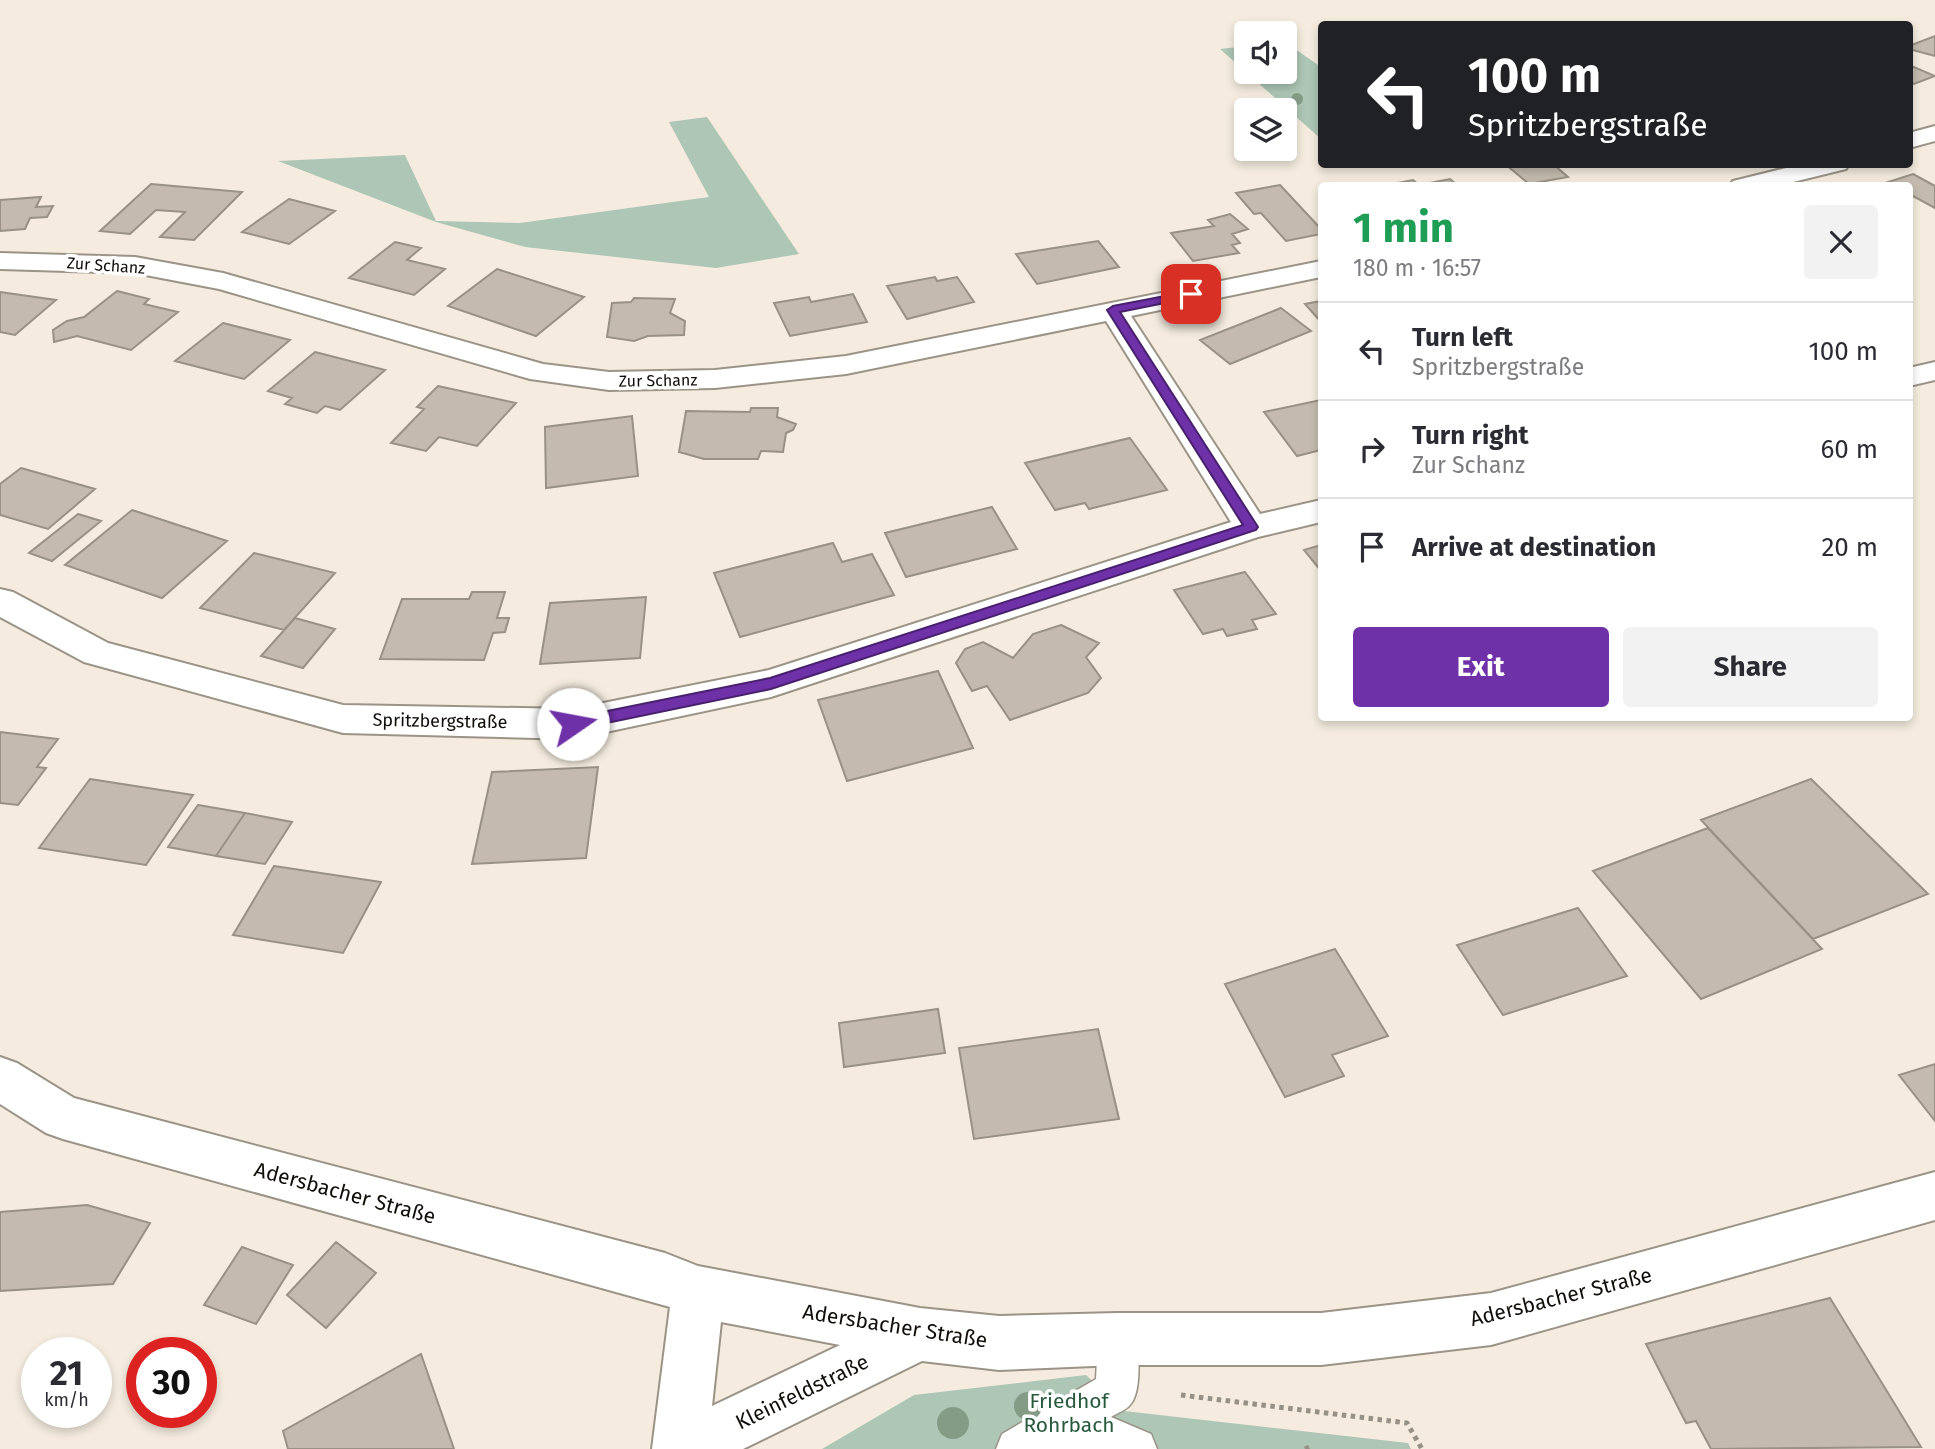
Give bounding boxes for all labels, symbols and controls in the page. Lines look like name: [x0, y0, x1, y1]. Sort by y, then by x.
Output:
map controls: [1234, 21, 1297, 161]
button: sound: [1234, 21, 1297, 84]
text: 100 m: [1468, 46, 1601, 105]
icon: left: [1353, 49, 1444, 140]
button: layers: [1234, 98, 1297, 161]
text: Spritzbergstraße: [1468, 106, 1708, 144]
text: 1 min: [1353, 203, 1454, 253]
button: close: [1804, 205, 1878, 279]
street label: Zur Schanz: [66, 253, 146, 278]
text: 180 m · 16:57: [1353, 254, 1481, 282]
pin: [1161, 264, 1221, 324]
icon: arrive: [1172, 275, 1210, 313]
text: Turn left: [1412, 322, 1513, 353]
icon: left: [1353, 332, 1391, 370]
text: 100 m: [1809, 336, 1878, 367]
text: Spritzbergstraße: [1412, 353, 1584, 381]
street label: Zur Schanz: [619, 370, 697, 391]
text: Turn right: [1412, 420, 1529, 451]
icon: right: [1353, 430, 1391, 468]
text: 60 m: [1820, 434, 1878, 465]
text: Zur Schanz: [1412, 451, 1525, 479]
icon: arrive: [1353, 528, 1391, 566]
text: Arrive at destination: [1412, 532, 1656, 563]
text: 20 m: [1821, 532, 1878, 563]
button: Exit: [1353, 627, 1609, 707]
button: Share: [1623, 627, 1878, 707]
position arrow: [536, 687, 610, 761]
street label: Spritzbergstraße: [372, 709, 508, 733]
street label: Adersbacher Straße: [252, 1156, 438, 1230]
street label: Adersbacher Straße: [1467, 1262, 1655, 1332]
street label: Adersbacher Straße: [801, 1299, 989, 1353]
speed limit sign: 30: [126, 1337, 217, 1428]
street label: Kleinfeldstraße: [731, 1349, 873, 1435]
text: 21: [50, 1352, 83, 1394]
park label: Friedhof Rohrbach: [1023, 1388, 1115, 1438]
text: km/h: [44, 1389, 89, 1411]

